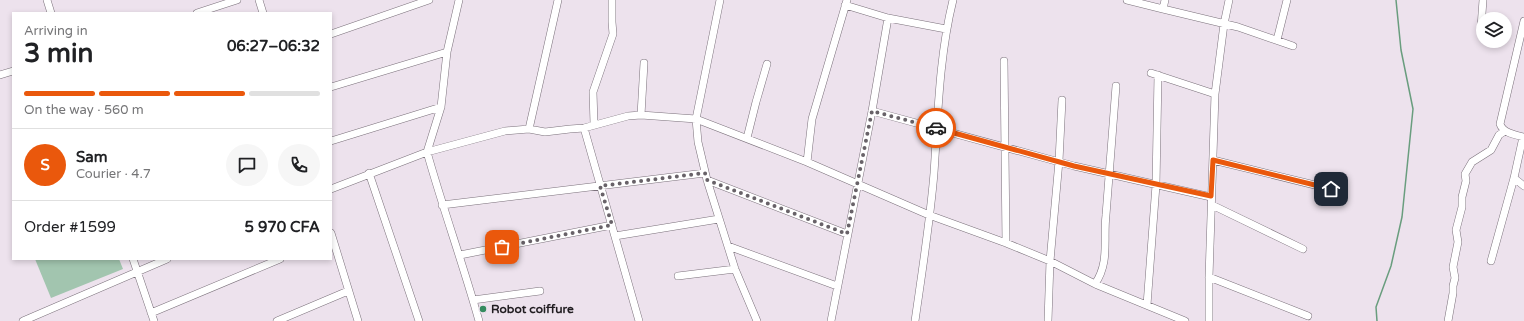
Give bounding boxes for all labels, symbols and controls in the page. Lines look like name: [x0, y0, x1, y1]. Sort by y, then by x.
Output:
map controls: [1476, 12, 1512, 48]
button: layers: [1476, 12, 1512, 48]
text: Arriving in: [24, 23, 88, 39]
text: 06:27–06:32: [227, 37, 320, 55]
text: 3 min: [24, 38, 93, 69]
text: On the way · 560 m: [24, 102, 144, 118]
courier: [916, 108, 956, 148]
icon: car: [925, 117, 947, 139]
button: chat: [226, 144, 268, 186]
button: phone: [278, 144, 320, 186]
text: Sam: [76, 148, 107, 166]
text: S: [40, 156, 50, 174]
text: Courier · 4.7: [76, 166, 151, 182]
pin: [1314, 172, 1348, 206]
icon: home: [1320, 178, 1342, 200]
text: Order #1599: [24, 218, 116, 236]
text: 5 970 CFA: [245, 218, 320, 236]
pin: [485, 230, 519, 264]
icon: bag: [491, 236, 513, 258]
place label: Robot coiffure: [491, 302, 574, 316]
marker: Robot coiffure: [478, 304, 488, 314]

